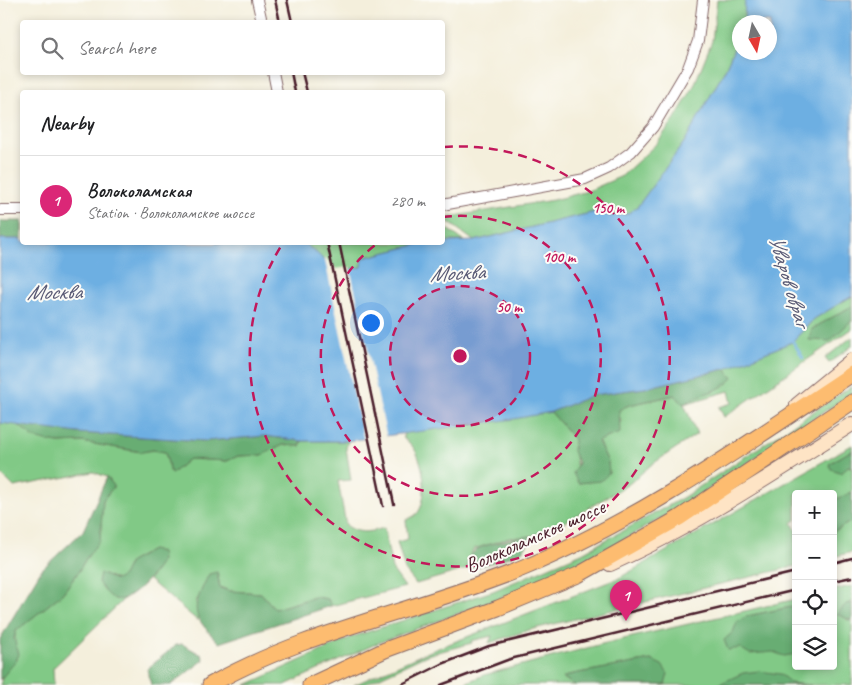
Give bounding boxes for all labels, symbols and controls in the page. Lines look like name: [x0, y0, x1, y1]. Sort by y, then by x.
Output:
north arrow: [732, 15, 777, 60]
search box: [20, 20, 445, 75]
icon: search: [38, 34, 66, 62]
text: Search here: [78, 36, 155, 60]
text: Nearby: [40, 110, 93, 136]
text: Волоколамская: [87, 179, 191, 203]
text: 1: [52, 191, 60, 211]
text: 280 m: [391, 191, 425, 211]
text: 150 m: [592, 199, 626, 218]
text: Station · Волоколамское шоссе: [87, 203, 254, 223]
water label: Уваров овраг: [762, 232, 818, 334]
text: 100 m: [543, 248, 577, 267]
water label: Москва: [429, 257, 487, 288]
water label: Москва: [26, 277, 84, 306]
text: 50 m: [496, 298, 523, 317]
your location: [358, 310, 384, 336]
centre of rings: [451, 347, 469, 365]
map controls: [792, 490, 837, 670]
button: +: [792, 490, 837, 535]
street label: Волоколамское шоссе: [461, 493, 610, 578]
button: −: [792, 535, 837, 580]
pin: 1: [610, 580, 642, 621]
button: locate: [792, 580, 837, 625]
button: layers: [792, 625, 837, 670]

